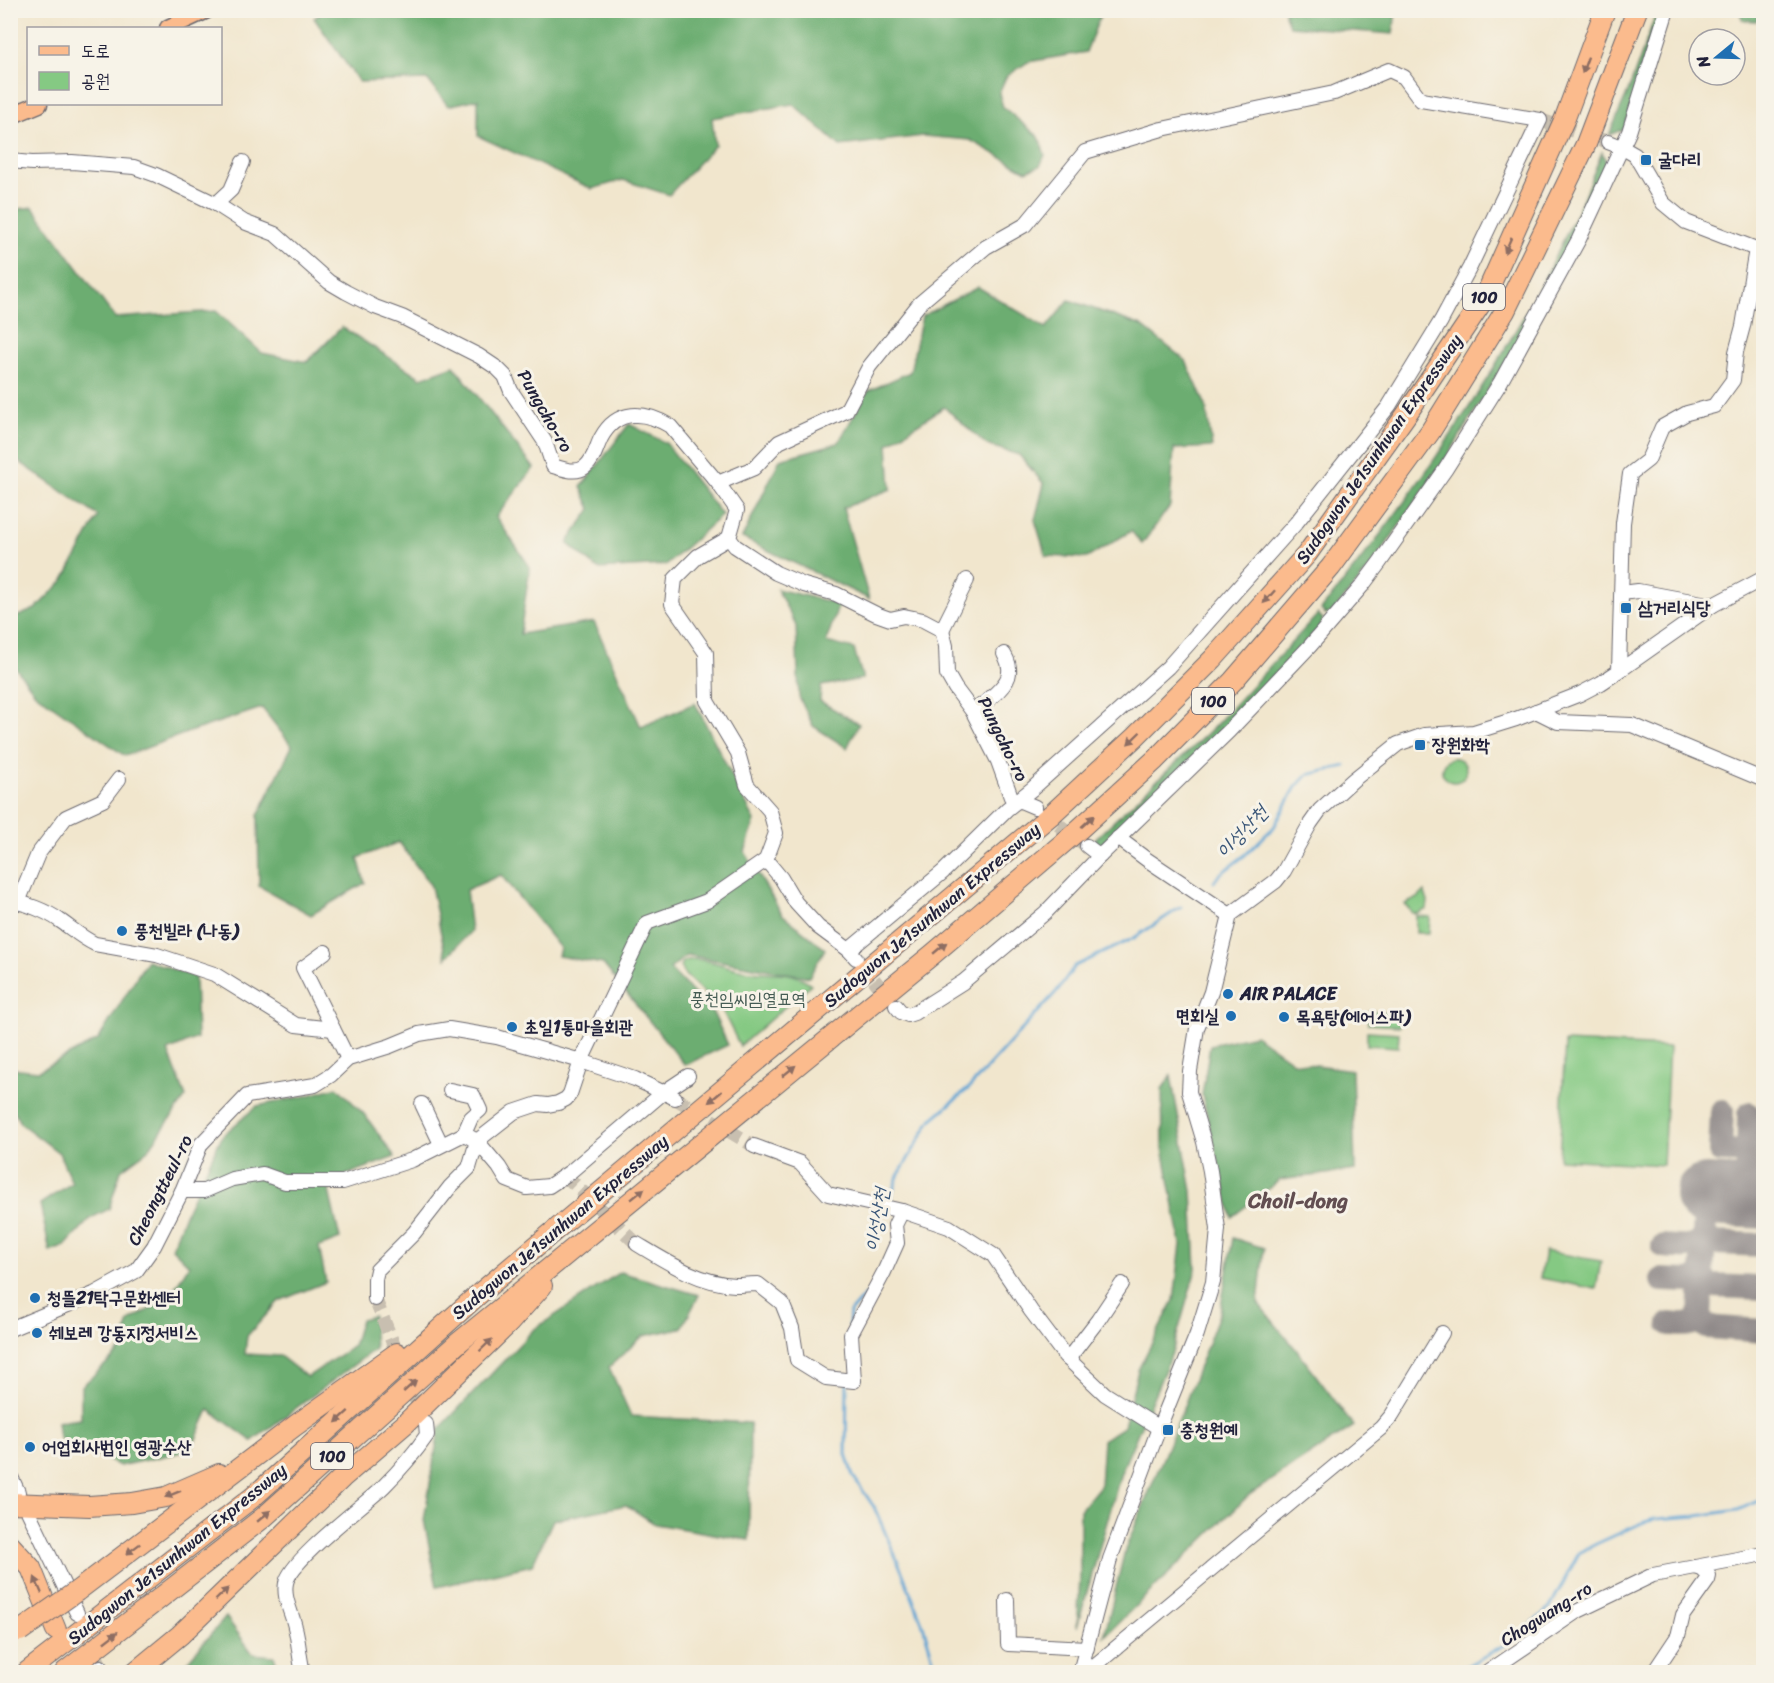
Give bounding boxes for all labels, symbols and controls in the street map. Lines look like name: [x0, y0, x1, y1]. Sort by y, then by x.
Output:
legend: [27, 27, 222, 105]
north arrow: [1687, 27, 1747, 87]
text: 도로: [81, 35, 110, 67]
text: N: [1687, 51, 1719, 73]
one-way arrow: [1579, 57, 1589, 75]
text: 공원: [81, 65, 110, 97]
place label: 굴다리: [1658, 144, 1701, 176]
marker: 굴다리: [1639, 153, 1653, 167]
one-way arrow: [1503, 236, 1513, 254]
road number: 100: [1463, 284, 1505, 310]
street label: Sudogwon Je1sunhwan Expressway: [1287, 326, 1472, 571]
street label: Pungcho-ro: [508, 363, 582, 459]
one-way arrow: [1263, 589, 1276, 604]
place label: 삼거리식당: [1638, 592, 1711, 624]
marker: 삼거리식당: [1619, 601, 1633, 615]
road number: 100: [1192, 688, 1234, 714]
street label: Pungcho-ro: [969, 691, 1037, 787]
place label: 장원화학: [1431, 729, 1490, 761]
one-way arrow: [1126, 731, 1141, 745]
marker: 장원화학: [1413, 738, 1427, 752]
water label: 이성산천: [1207, 795, 1278, 867]
street label: Sudogwon Je1sunhwan Expressway: [816, 814, 1048, 1016]
one-way arrow: [1080, 815, 1095, 828]
place label: 풍천빌라 (나동): [134, 915, 240, 947]
marker: 풍천빌라 (나동): [115, 924, 129, 938]
one-way arrow: [932, 942, 947, 955]
place label: AIR PALACE: [1239, 978, 1339, 1010]
park label: 풍천임씨임열묘역: [690, 983, 806, 1015]
marker: AIR PALACE: [1221, 987, 1235, 1001]
place label: 면회실: [1176, 1000, 1220, 1032]
place label: 목욕탕(에어스파): [1296, 1001, 1412, 1033]
marker: 면회실: [1224, 1009, 1238, 1023]
marker: 목욕탕(에어스파): [1277, 1010, 1291, 1024]
place label: 초일1통마을회관: [524, 1011, 634, 1043]
marker: 초일1통마을회관: [505, 1020, 519, 1034]
one-way arrow: [782, 1066, 797, 1078]
one-way arrow: [707, 1090, 722, 1103]
street label: Sudogwon Je1sunhwan Expressway: [444, 1126, 676, 1328]
street label: Cheongtteul-ro: [118, 1129, 202, 1251]
district label: Choil-dong: [1247, 1182, 1348, 1220]
water label: 이성산천: [855, 1184, 900, 1255]
one-way arrow: [630, 1188, 646, 1201]
place label: 청뜰21탁구문화센터: [47, 1282, 181, 1314]
marker: 청뜰21탁구문화센터: [28, 1291, 42, 1305]
place label: 쉐보레 강동지정서비스: [49, 1317, 199, 1349]
marker: 쉐보레 강동지정서비스: [30, 1326, 44, 1340]
one-way arrow: [479, 1338, 494, 1352]
one-way arrow: [402, 1380, 417, 1393]
one-way arrow: [335, 1410, 350, 1423]
place label: 충청원예: [1180, 1414, 1238, 1446]
marker: 충청원예: [1161, 1423, 1175, 1437]
place label: 어업회사법인 영광수산: [42, 1431, 192, 1463]
marker: 어업회사법인 영광수산: [23, 1440, 37, 1454]
road number: 100: [311, 1443, 353, 1469]
street label: Sudogwon Je1sunhwan Expressway: [60, 1454, 295, 1653]
one-way arrow: [164, 1489, 182, 1499]
one-way arrow: [257, 1511, 272, 1523]
one-way arrow: [125, 1542, 141, 1555]
street label: Chogwang-ro: [1494, 1573, 1599, 1655]
one-way arrow: [34, 1576, 43, 1593]
one-way arrow: [214, 1587, 229, 1601]
one-way arrow: [103, 1630, 119, 1643]

